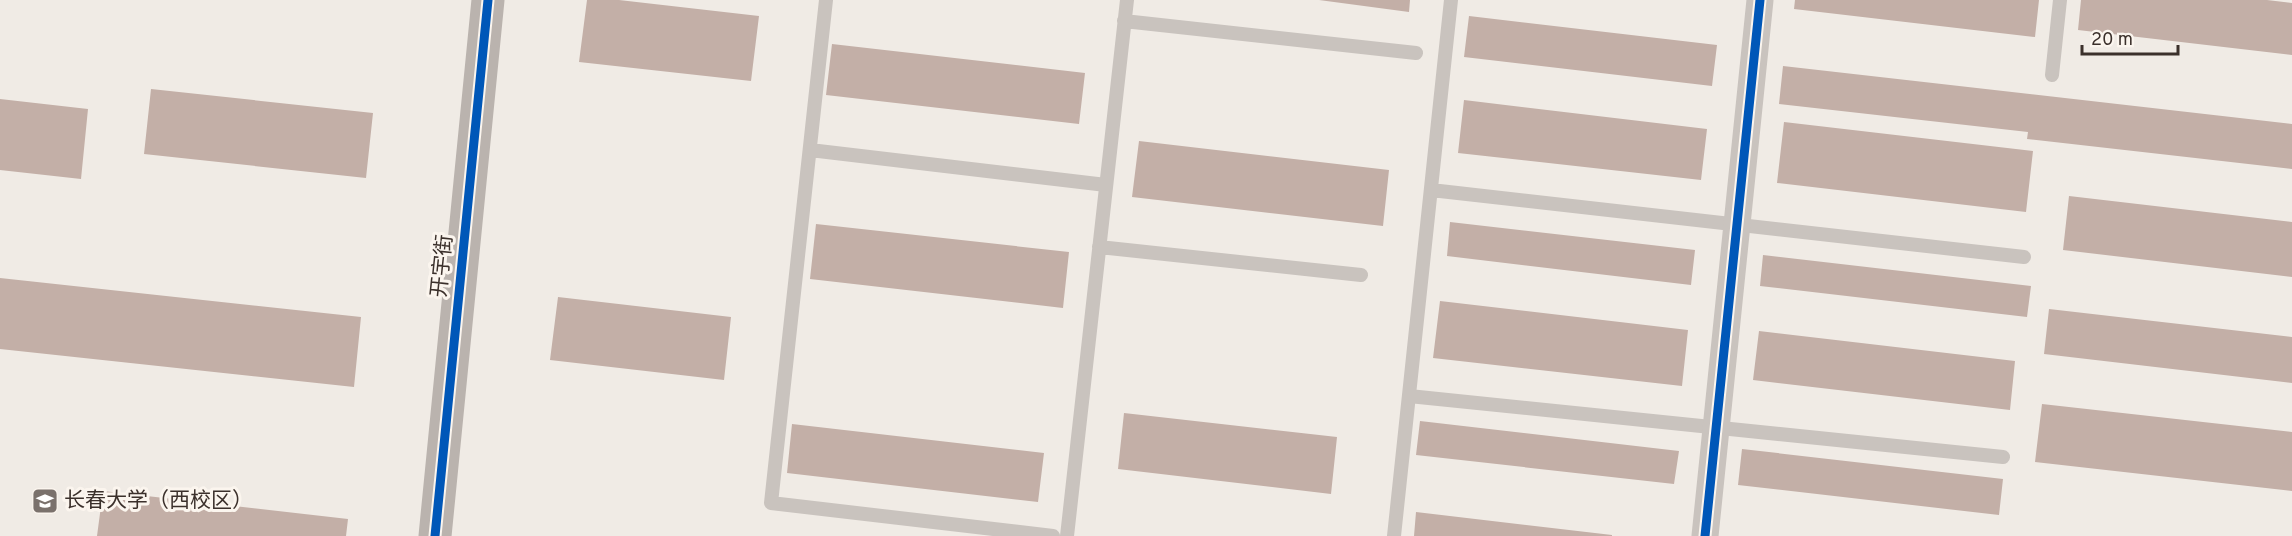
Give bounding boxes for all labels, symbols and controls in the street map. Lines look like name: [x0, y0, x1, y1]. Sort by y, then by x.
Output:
scale bar: [2082, 18, 2178, 56]
text: 20 m: [2091, 29, 2133, 52]
street label: 开宇街: [426, 233, 460, 299]
school or university icon: 长春大学（西校区）: [30, 486, 60, 516]
place label: 长春大学（西校区）: [64, 488, 253, 515]

